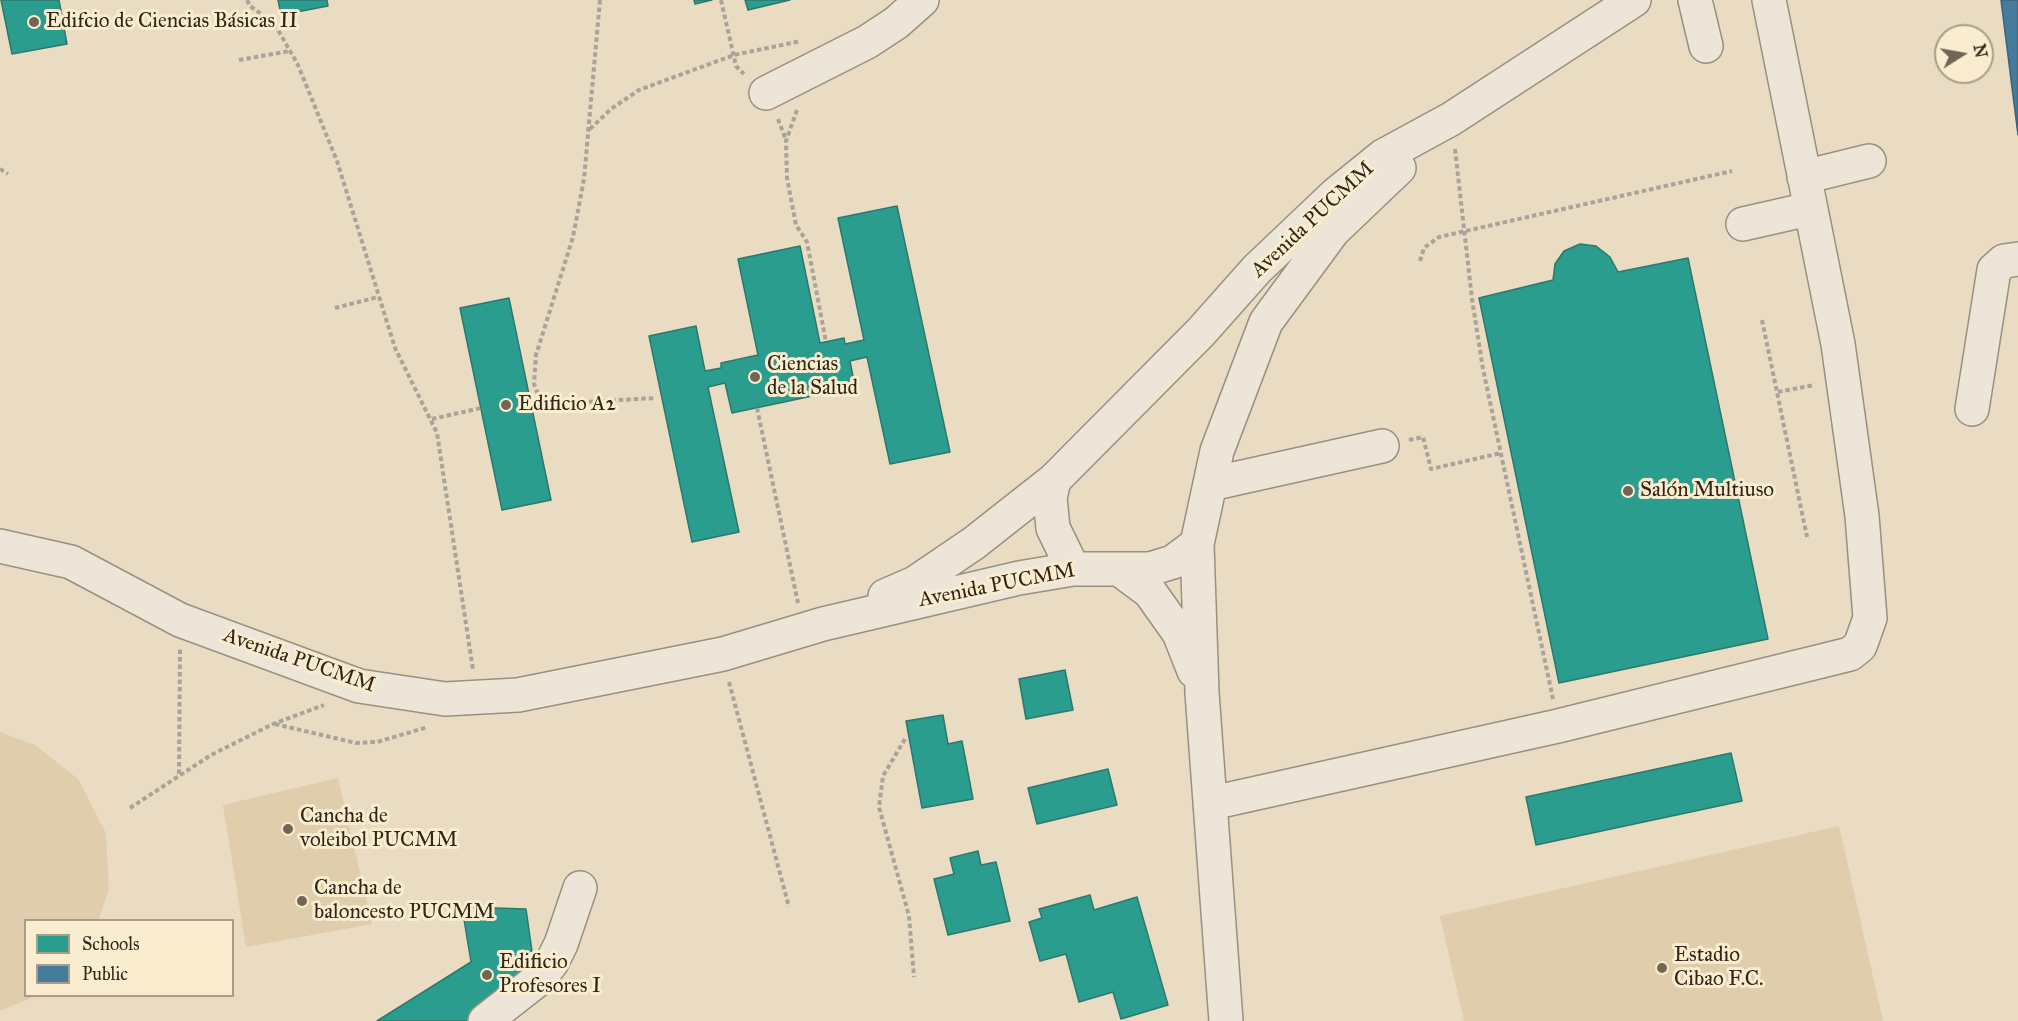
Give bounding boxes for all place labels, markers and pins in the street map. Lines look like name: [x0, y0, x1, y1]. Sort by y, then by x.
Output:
place label: Edifcio de Ciencias Básicas II: [46, 9, 298, 35]
marker: Edifcio de Ciencias Básicas II: [27, 15, 41, 29]
place label: Ciencias de la Salud: [767, 352, 858, 402]
marker: Ciencias de la Salud: [748, 370, 762, 384]
place label: Edificio A2: [518, 392, 616, 418]
marker: Edificio A2: [499, 398, 513, 412]
place label: Salón Multiuso: [1640, 478, 1774, 504]
marker: Salón Multiuso: [1621, 484, 1635, 498]
place label: Cancha de voleibol PUCMM: [300, 804, 458, 854]
marker: Cancha de voleibol PUCMM: [281, 822, 295, 836]
place label: Cancha de baloncesto PUCMM: [314, 876, 495, 926]
marker: Cancha de baloncesto PUCMM: [295, 894, 309, 908]
place label: Estadio Cibao F.C.: [1674, 943, 1763, 993]
place label: Edificio Profesores I: [499, 950, 601, 1000]
marker: Estadio Cibao F.C.: [1655, 961, 1669, 975]
marker: Edificio Profesores I: [480, 968, 494, 982]

